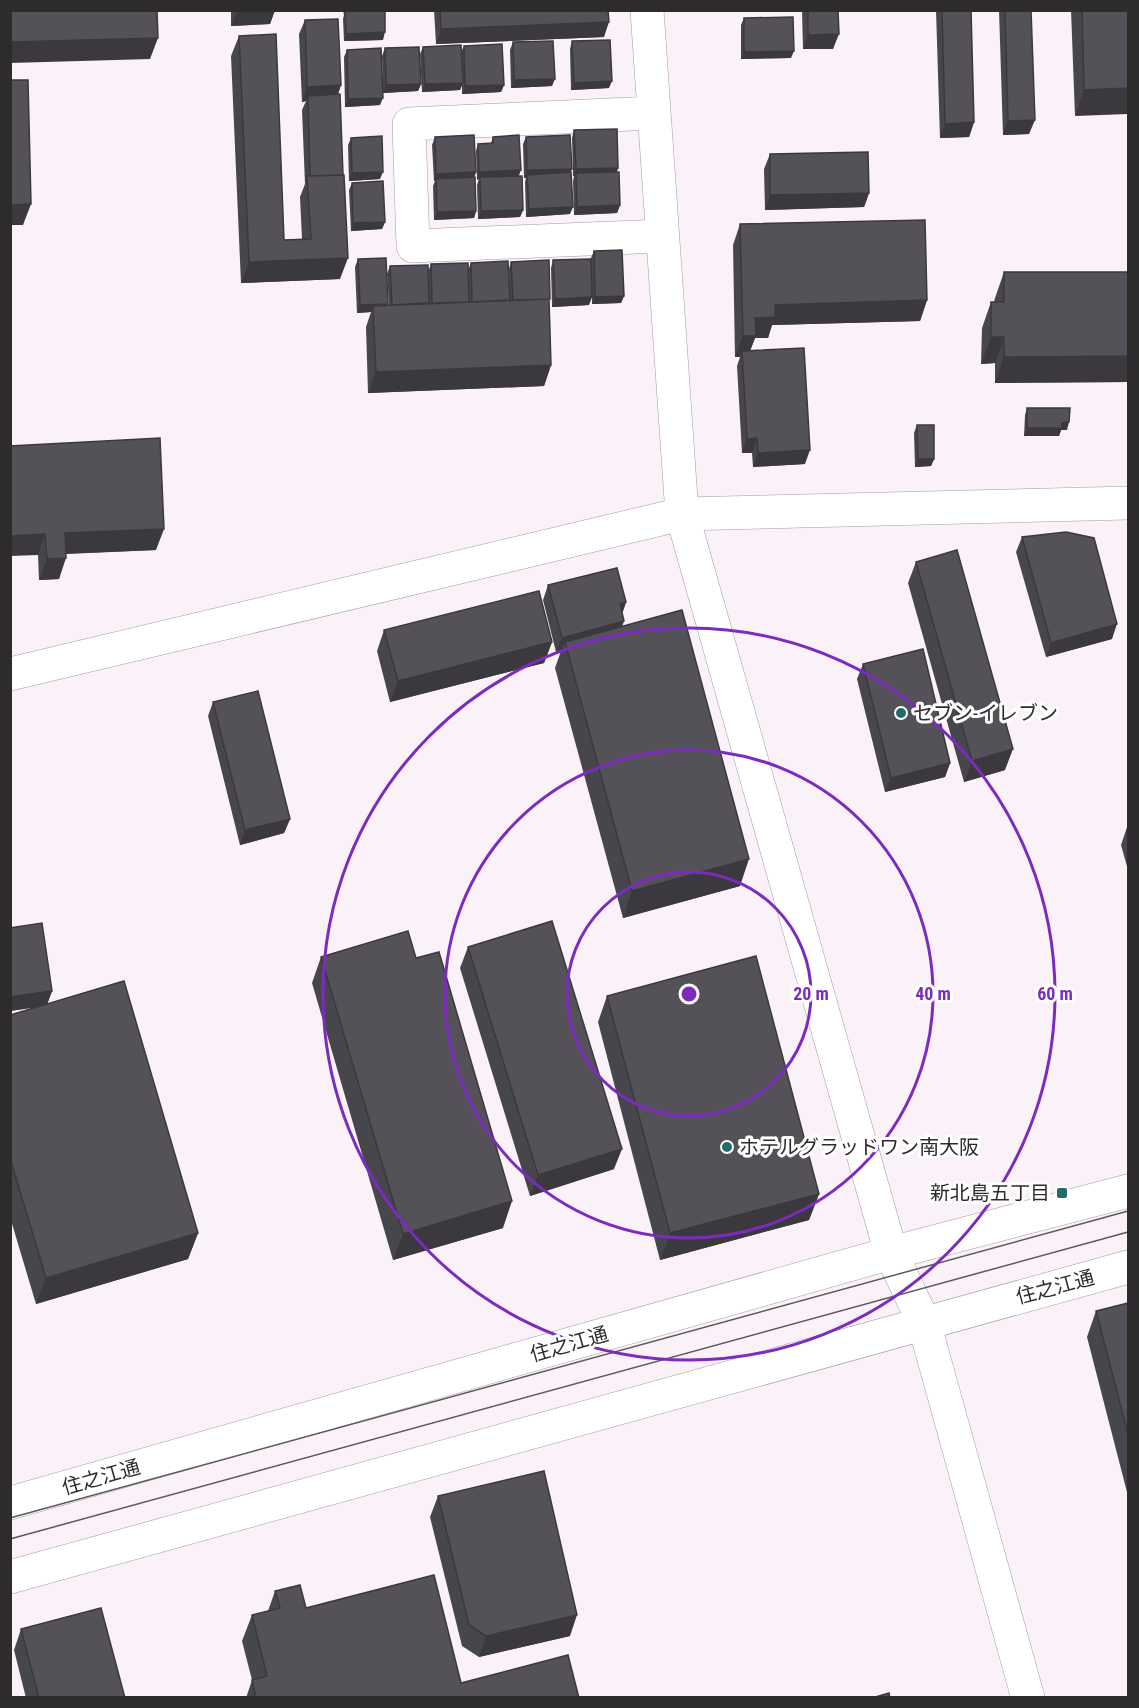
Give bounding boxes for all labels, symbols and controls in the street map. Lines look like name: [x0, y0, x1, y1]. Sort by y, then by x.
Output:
place label: セブン-イレブン: [913, 701, 1058, 725]
marker: セブン-イレブン: [894, 706, 908, 720]
text: 20 m: [793, 983, 829, 1004]
text: 40 m: [915, 983, 951, 1004]
text: 60 m: [1037, 983, 1073, 1004]
centre of rings: [679, 984, 699, 1004]
place label: ホテルグラッドワン南大阪: [739, 1135, 979, 1159]
marker: ホテルグラッドワン南大阪: [720, 1140, 734, 1154]
place label: 新北島五丁目: [930, 1181, 1050, 1205]
marker: 新北島五丁目: [1055, 1186, 1069, 1200]
street label: 住之江通: [1013, 1265, 1097, 1309]
street label: 住之江通: [527, 1321, 611, 1367]
street label: 住之江通: [59, 1454, 143, 1500]

